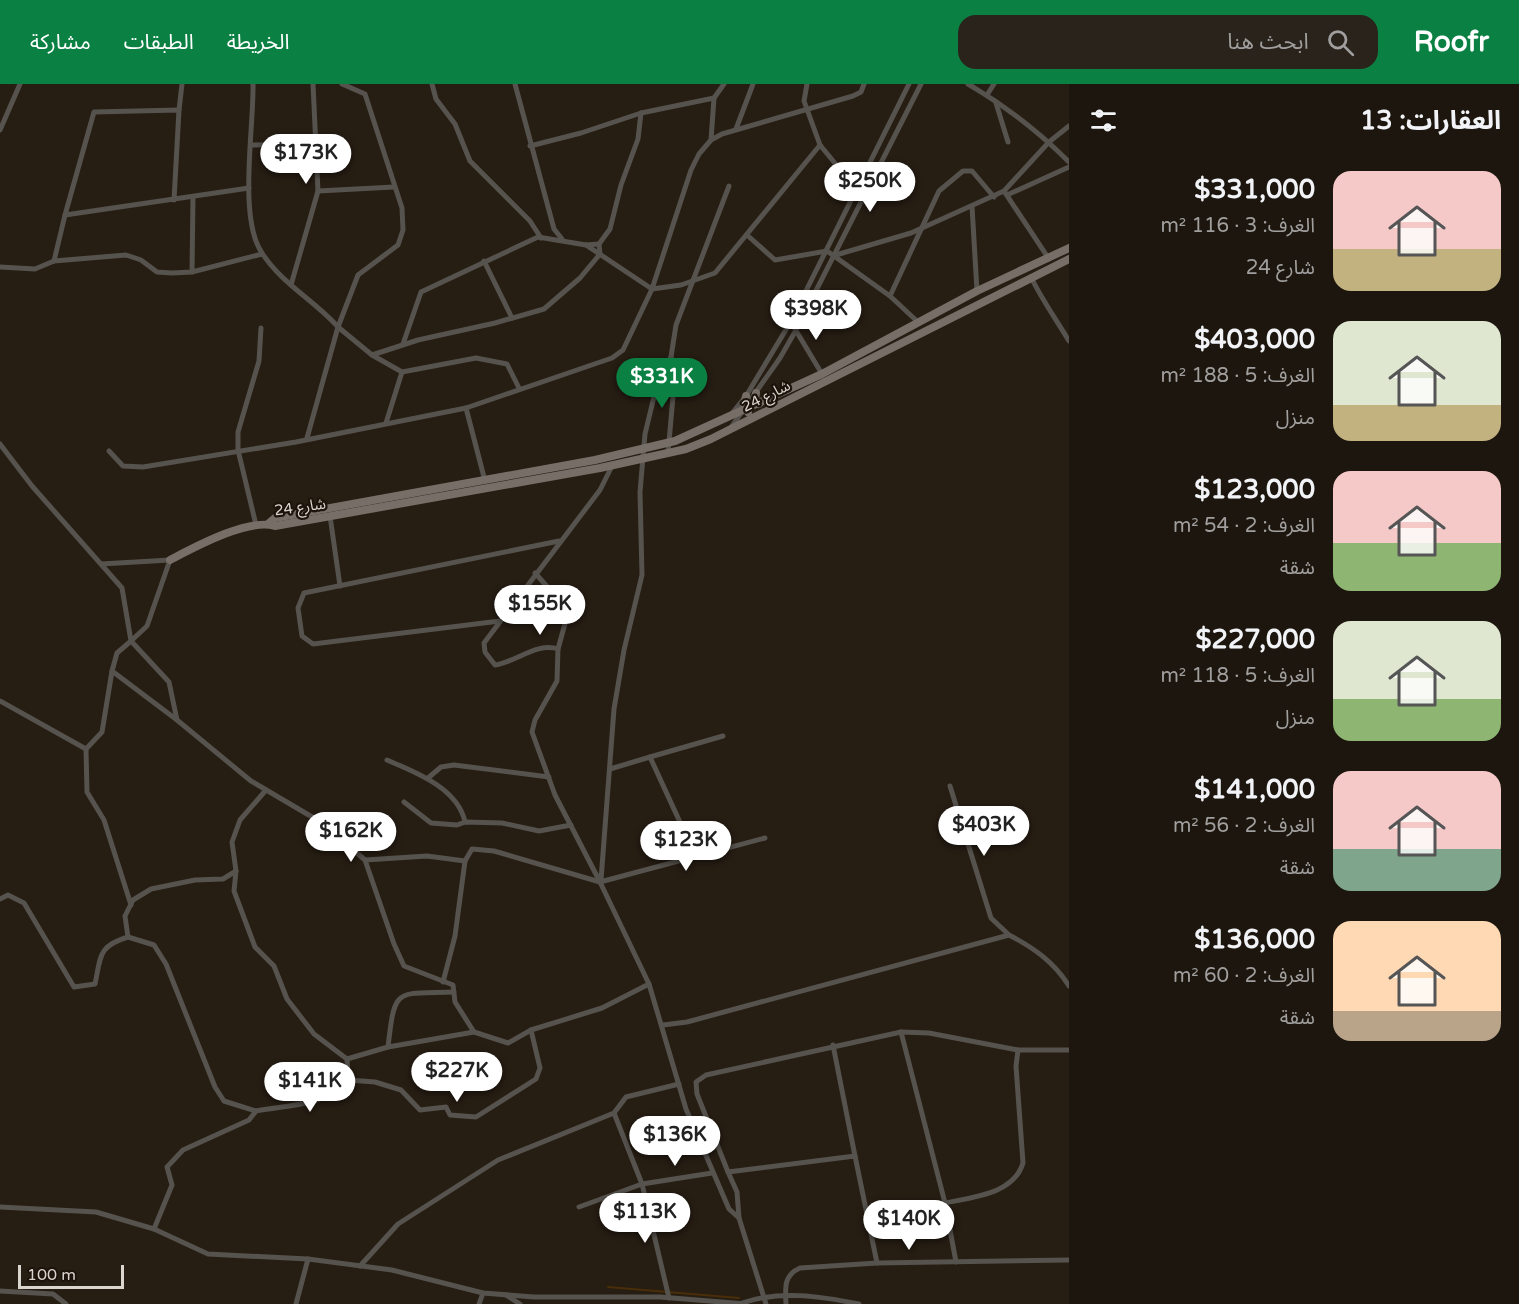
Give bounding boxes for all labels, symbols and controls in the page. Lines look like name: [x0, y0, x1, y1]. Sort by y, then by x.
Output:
search box: [958, 15, 1378, 69]
text: Roofr: [1414, 25, 1489, 59]
icon: search: [1324, 26, 1357, 59]
text: ابحث هنا: [1227, 29, 1309, 55]
text: مشاركة: [30, 30, 91, 55]
text: الطبقات: [124, 30, 194, 55]
text: الخريطة: [227, 30, 290, 55]
icon: filters: [1087, 104, 1120, 137]
text: العقارات: 13: [1360, 105, 1501, 136]
pin: $173K: [264, 134, 348, 185]
text: $173K: [274, 141, 338, 165]
pin: $250K: [828, 162, 912, 213]
text: $250K: [838, 169, 902, 193]
text: $331,000: [1194, 174, 1315, 205]
icon: home: [1381, 195, 1453, 267]
text: الغرف: 3 · 116 m²: [1160, 214, 1315, 238]
text: شارع 24: [1246, 256, 1315, 280]
pin: $398K: [774, 290, 858, 341]
text: $398K: [784, 297, 848, 321]
text: $403,000: [1194, 324, 1315, 355]
icon: home: [1381, 345, 1453, 417]
pin: $331K: [620, 358, 704, 409]
text: الغرف: 5 · 188 m²: [1160, 364, 1315, 388]
text: $331K: [630, 365, 694, 389]
street label: شارع 24: [739, 376, 795, 418]
text: منزل: [1276, 406, 1315, 430]
text: $123,000: [1194, 474, 1315, 505]
street label: شارع 24: [273, 494, 328, 523]
icon: home: [1381, 495, 1453, 567]
text: الغرف: 2 · 54 m²: [1173, 514, 1315, 538]
text: شقة: [1280, 556, 1315, 580]
pin: $155K: [498, 585, 582, 636]
text: $155K: [508, 592, 572, 616]
text: $227,000: [1196, 624, 1315, 655]
icon: home: [1381, 645, 1453, 717]
text: الغرف: 5 · 118 m²: [1160, 664, 1315, 688]
text: منزل: [1276, 706, 1315, 730]
text: $141,000: [1194, 774, 1315, 805]
icon: home: [1381, 795, 1453, 867]
pin: $403K: [942, 806, 1026, 857]
pin: $162K: [309, 812, 393, 863]
text: $403K: [952, 813, 1016, 837]
text: الغرف: 2 · 56 m²: [1173, 814, 1315, 838]
text: $162K: [319, 819, 383, 843]
pin: $123K: [644, 821, 728, 872]
text: $123K: [654, 828, 718, 852]
text: شقة: [1280, 856, 1315, 880]
text: $136,000: [1194, 924, 1315, 955]
icon: home: [1381, 945, 1453, 1017]
text: الغرف: 2 · 60 m²: [1173, 964, 1315, 988]
text: شقة: [1280, 1006, 1315, 1030]
pin: $227K: [415, 1052, 499, 1103]
text: $227K: [425, 1059, 489, 1083]
pin: $141K: [268, 1062, 352, 1113]
text: $141K: [278, 1069, 342, 1093]
pin: $136K: [633, 1116, 717, 1167]
text: $136K: [643, 1123, 707, 1147]
pin: $113K: [603, 1193, 687, 1244]
text: $113K: [613, 1200, 677, 1224]
pin: $140K: [867, 1200, 951, 1251]
text: $140K: [877, 1207, 941, 1231]
scale bar: [18, 1262, 124, 1290]
text: 100 m: [27, 1265, 76, 1285]

